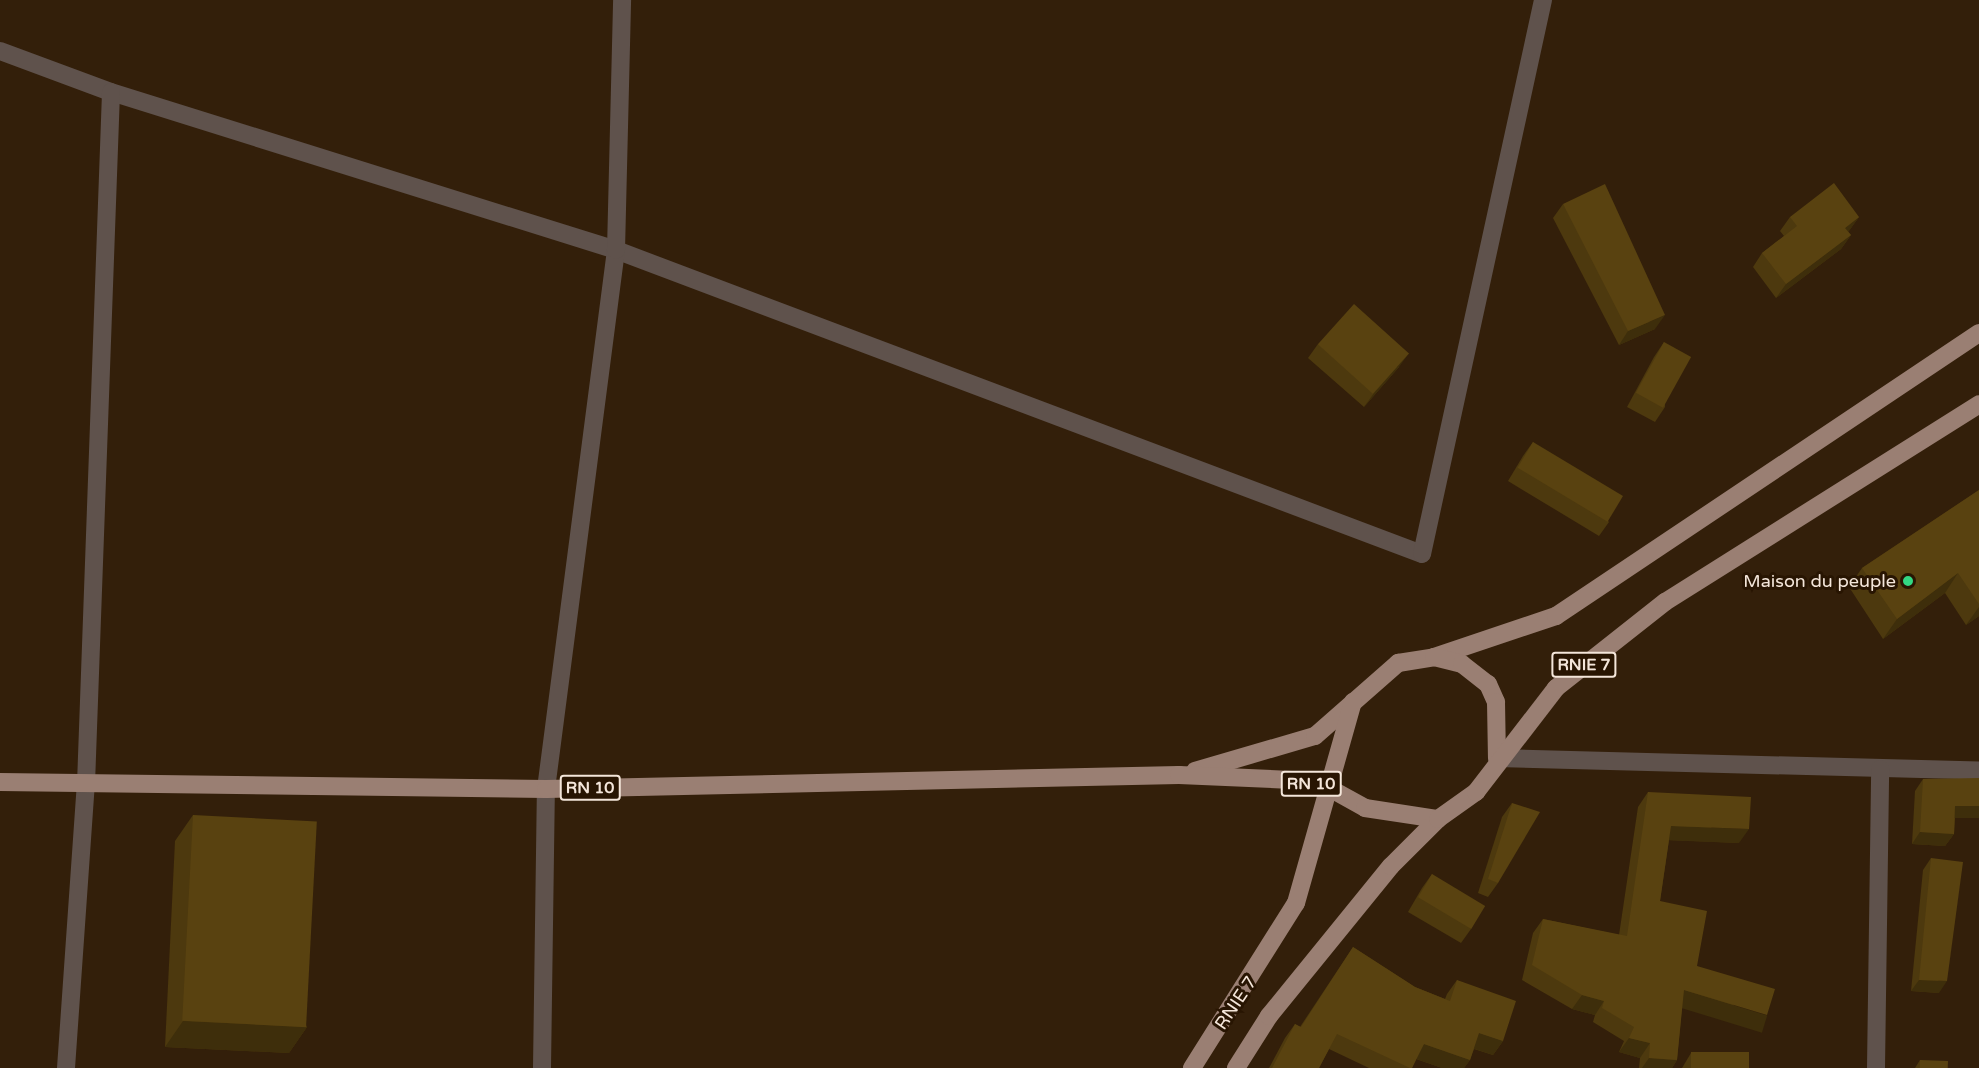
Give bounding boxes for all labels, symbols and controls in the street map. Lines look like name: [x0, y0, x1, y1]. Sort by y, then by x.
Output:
place label: Maison du peuple: [1743, 570, 1896, 592]
marker: Maison du peuple: [1901, 574, 1915, 588]
road number: RNIE 7: [1551, 652, 1617, 678]
road number: RN 10: [1280, 771, 1342, 797]
road number: RN 10: [558, 775, 622, 801]
street label: RNIE 7: [1210, 972, 1262, 1034]

